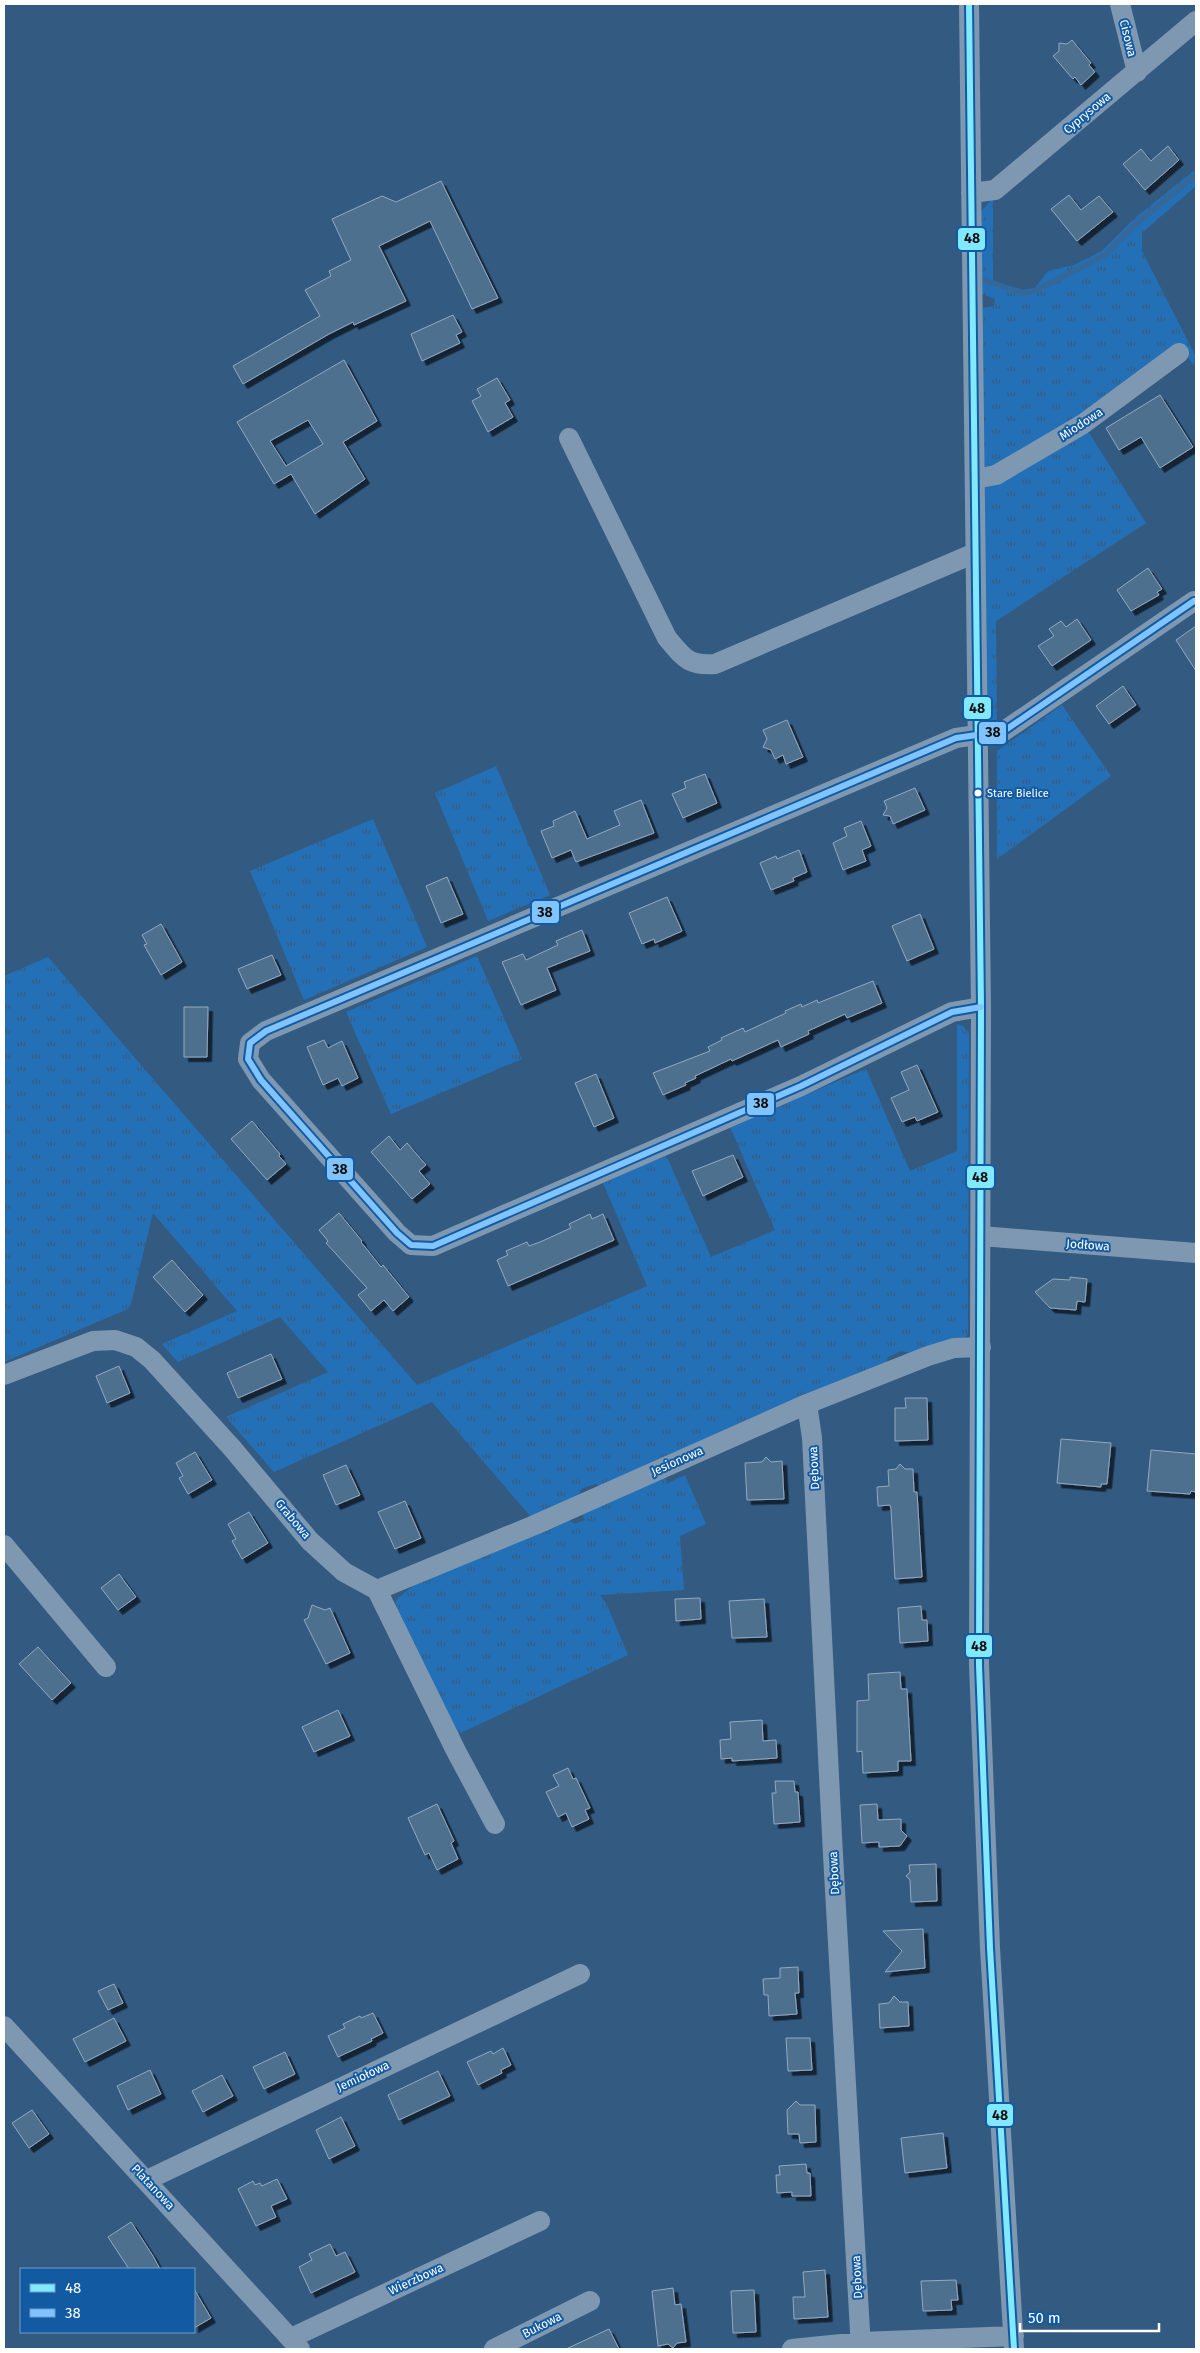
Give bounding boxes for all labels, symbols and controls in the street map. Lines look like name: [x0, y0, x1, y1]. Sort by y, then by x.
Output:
street label: Cisowa: [1117, 18, 1139, 58]
street label: Cyprysowa: [1061, 89, 1113, 137]
line badge: 48: [957, 227, 986, 251]
text: 48: [964, 230, 980, 247]
street label: Miodowa: [1057, 405, 1105, 443]
line badge: 48: [963, 696, 992, 720]
text: 48: [969, 700, 985, 717]
line badge: 38: [978, 721, 1007, 745]
text: 38: [984, 724, 1001, 741]
place label: Stare Bielice: [987, 787, 1049, 800]
marker: Stare Bielice: [973, 788, 983, 798]
line badge: 38: [531, 900, 560, 924]
text: 38: [536, 904, 553, 921]
line badge: 38: [746, 1092, 775, 1116]
text: 38: [752, 1095, 769, 1112]
line badge: 38: [326, 1157, 354, 1181]
text: 38: [331, 1161, 348, 1178]
line badge: 48: [966, 1165, 995, 1189]
text: 48: [972, 1169, 988, 1186]
street label: Jodłowa: [1066, 1237, 1110, 1253]
street label: Jesionowa: [649, 1443, 705, 1479]
street label: Dębowa: [806, 1446, 822, 1490]
street label: Grabowa: [272, 1496, 314, 1542]
line badge: 48: [965, 1634, 993, 1658]
text: 48: [971, 1638, 987, 1655]
street label: Dębowa: [826, 1851, 842, 1895]
street label: Jemiołowa: [334, 2058, 392, 2094]
line badge: 48: [986, 2103, 1014, 2127]
text: 48: [992, 2107, 1008, 2124]
street label: Platanowa: [129, 2162, 177, 2212]
street label: Dębowa: [849, 2255, 865, 2299]
street label: Wierzbowa: [386, 2260, 446, 2298]
legend: [20, 2268, 195, 2333]
text: 48: [65, 2279, 81, 2297]
scale bar: [1020, 2300, 1159, 2332]
text: 38: [65, 2304, 81, 2322]
street label: Bukowa: [520, 2309, 564, 2341]
text: 50 m: [1028, 2309, 1061, 2327]

